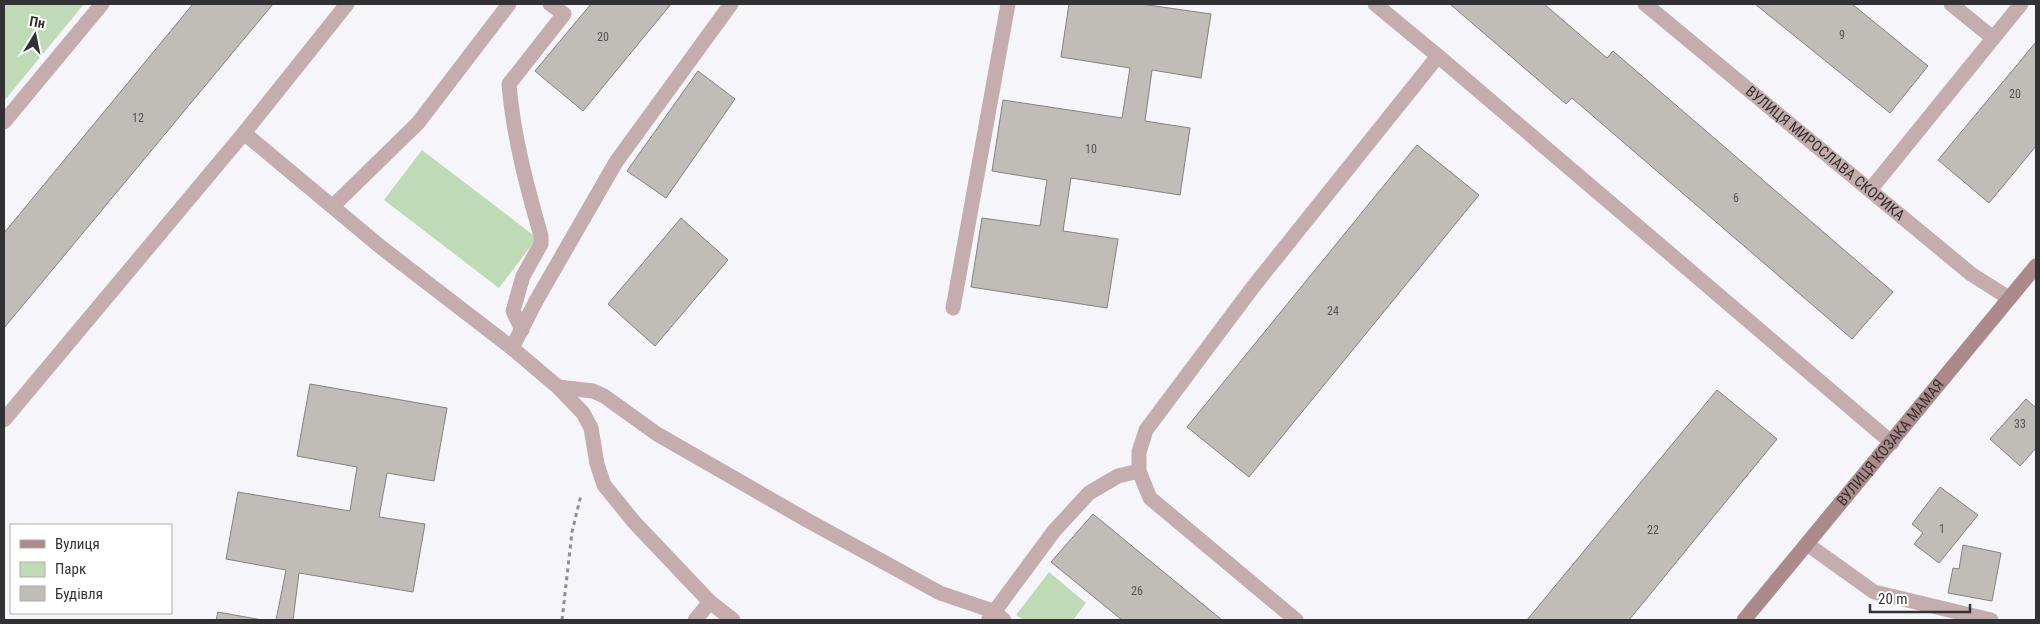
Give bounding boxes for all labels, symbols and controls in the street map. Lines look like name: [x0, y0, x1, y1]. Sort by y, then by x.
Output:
north arrow: [10, 10, 60, 60]
text: Пн: [28, 13, 46, 31]
house number: 9: [1839, 28, 1845, 42]
house number: 20: [597, 30, 609, 44]
street label: ВУЛИЦЯ МИРОСЛАВА СКОРИКА: [1742, 82, 1909, 225]
house number: 20: [2009, 87, 2021, 101]
house number: 12: [132, 111, 144, 125]
house number: 10: [1085, 142, 1097, 156]
house number: 6: [1733, 191, 1739, 205]
house number: 24: [1327, 304, 1339, 318]
street label: ВУЛИЦЯ КОЗАКА МАМАЯ: [1833, 376, 1948, 510]
house number: 33: [2014, 417, 2026, 431]
house number: 1: [1939, 522, 1945, 536]
house number: 22: [1647, 523, 1659, 537]
legend: [10, 524, 172, 614]
text: Вулиця: [55, 535, 100, 553]
text: Парк: [55, 560, 86, 578]
scale bar: [1870, 582, 1970, 614]
house number: 26: [1131, 584, 1143, 598]
text: Будівля: [55, 585, 103, 603]
text: 20 m: [1878, 590, 1908, 608]

